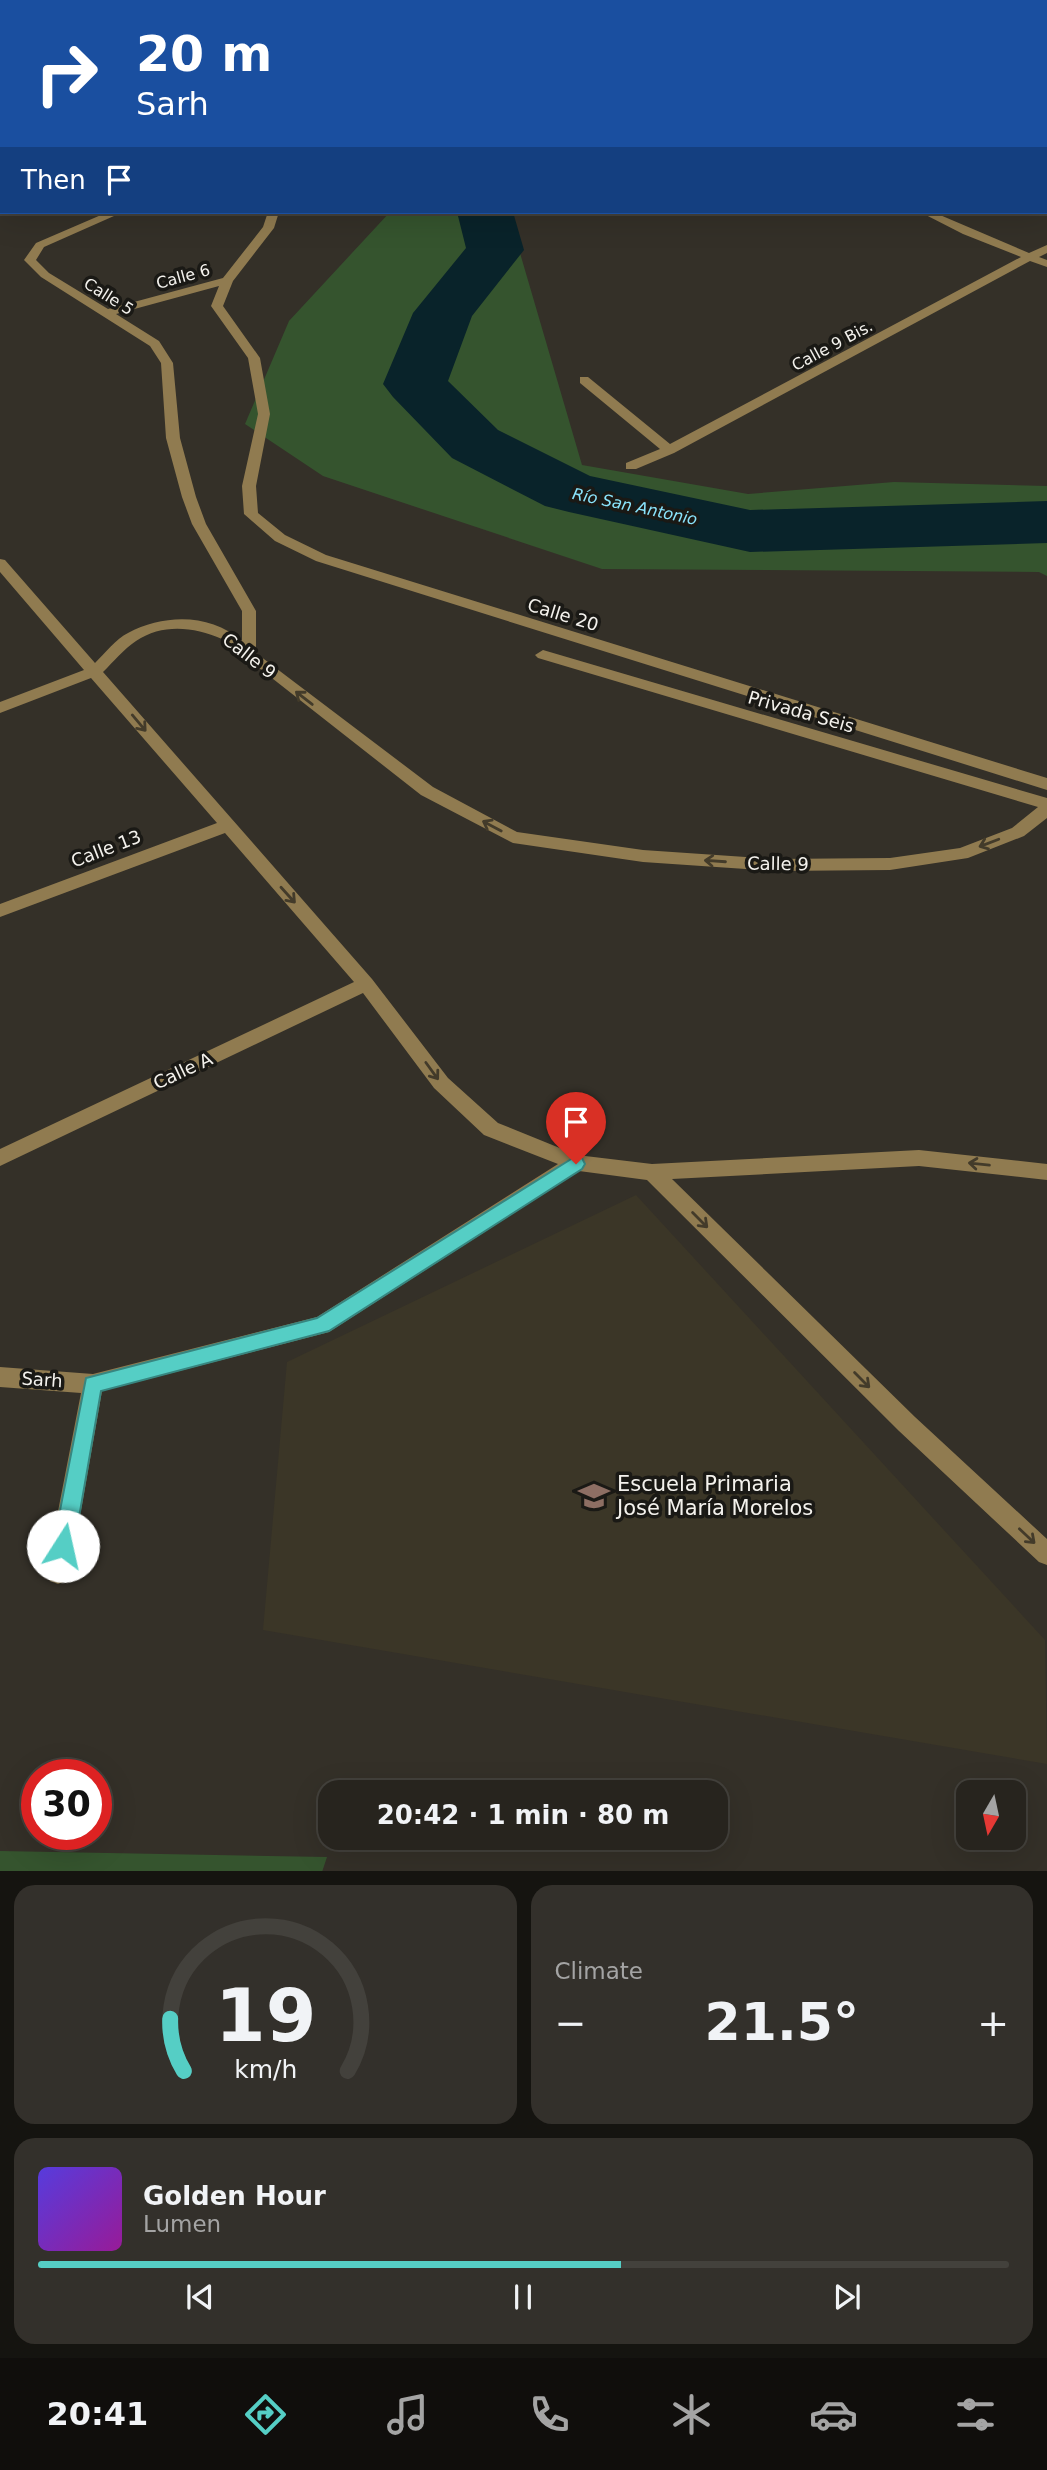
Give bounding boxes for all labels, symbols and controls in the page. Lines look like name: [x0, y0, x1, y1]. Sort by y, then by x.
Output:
text: 20 m: [136, 26, 272, 83]
icon: right: [21, 28, 112, 119]
text: Sarh: [136, 85, 209, 123]
icon: arrive: [100, 161, 138, 199]
text: Then: [21, 165, 86, 195]
street label: Calle 6: [154, 260, 212, 293]
street label: Calle 5: [80, 274, 137, 319]
street label: Calle 9 Bis.: [789, 316, 876, 375]
water label: Río San Antonio: [571, 484, 699, 529]
street label: Calle 20: [525, 594, 601, 635]
street label: Calle 9: [218, 628, 280, 683]
street label: Privada Seis: [746, 686, 857, 737]
one-way arrow: [295, 691, 314, 706]
one-way arrow: [131, 714, 147, 732]
one-way arrow: [482, 818, 503, 832]
street label: Calle 13: [68, 826, 144, 871]
one-way arrow: [978, 838, 1000, 851]
street label: Calle 9: [747, 852, 809, 875]
one-way arrow: [704, 854, 727, 867]
one-way arrow: [280, 886, 296, 904]
street label: Calle A: [150, 1047, 216, 1093]
one-way arrow: [425, 1061, 439, 1080]
pin: [546, 1092, 606, 1164]
icon: arrive: [557, 1103, 595, 1141]
one-way arrow: [968, 1158, 991, 1171]
one-way arrow: [691, 1211, 708, 1228]
street label: Sarh: [21, 1368, 63, 1391]
one-way arrow: [853, 1371, 870, 1388]
place label: Escuela Primaria José María Morelos: [615, 1472, 813, 1520]
school or university icon: Escuela Primaria José María Morelos: [577, 1479, 611, 1513]
position arrow: [26, 1509, 100, 1583]
one-way arrow: [1018, 1528, 1036, 1544]
speed limit sign: 30: [21, 1759, 112, 1850]
north arrow: [956, 1780, 1026, 1850]
map controls: [956, 1780, 1026, 1850]
text: 20:42 · 1 min · 80 m: [377, 1800, 669, 1830]
text: Climate: [555, 1958, 643, 1984]
text: 19: [215, 1973, 316, 2058]
text: 21.5°: [705, 1992, 859, 2052]
text: −: [555, 2001, 586, 2045]
text: +: [977, 2001, 1009, 2045]
text: km/h: [234, 2054, 297, 2083]
text: Golden Hour: [143, 2181, 326, 2211]
text: Lumen: [143, 2211, 221, 2237]
icon: previous: [181, 2278, 219, 2316]
icon: pause: [504, 2278, 542, 2316]
icon: next: [828, 2278, 866, 2316]
icon: directions: [241, 2390, 290, 2439]
icon: music: [383, 2390, 432, 2439]
icon: phone: [525, 2390, 574, 2439]
icon: climate: [667, 2390, 716, 2439]
icon: car: [809, 2390, 858, 2439]
icon: filters: [951, 2390, 1000, 2439]
text: 20:41: [47, 2395, 148, 2433]

